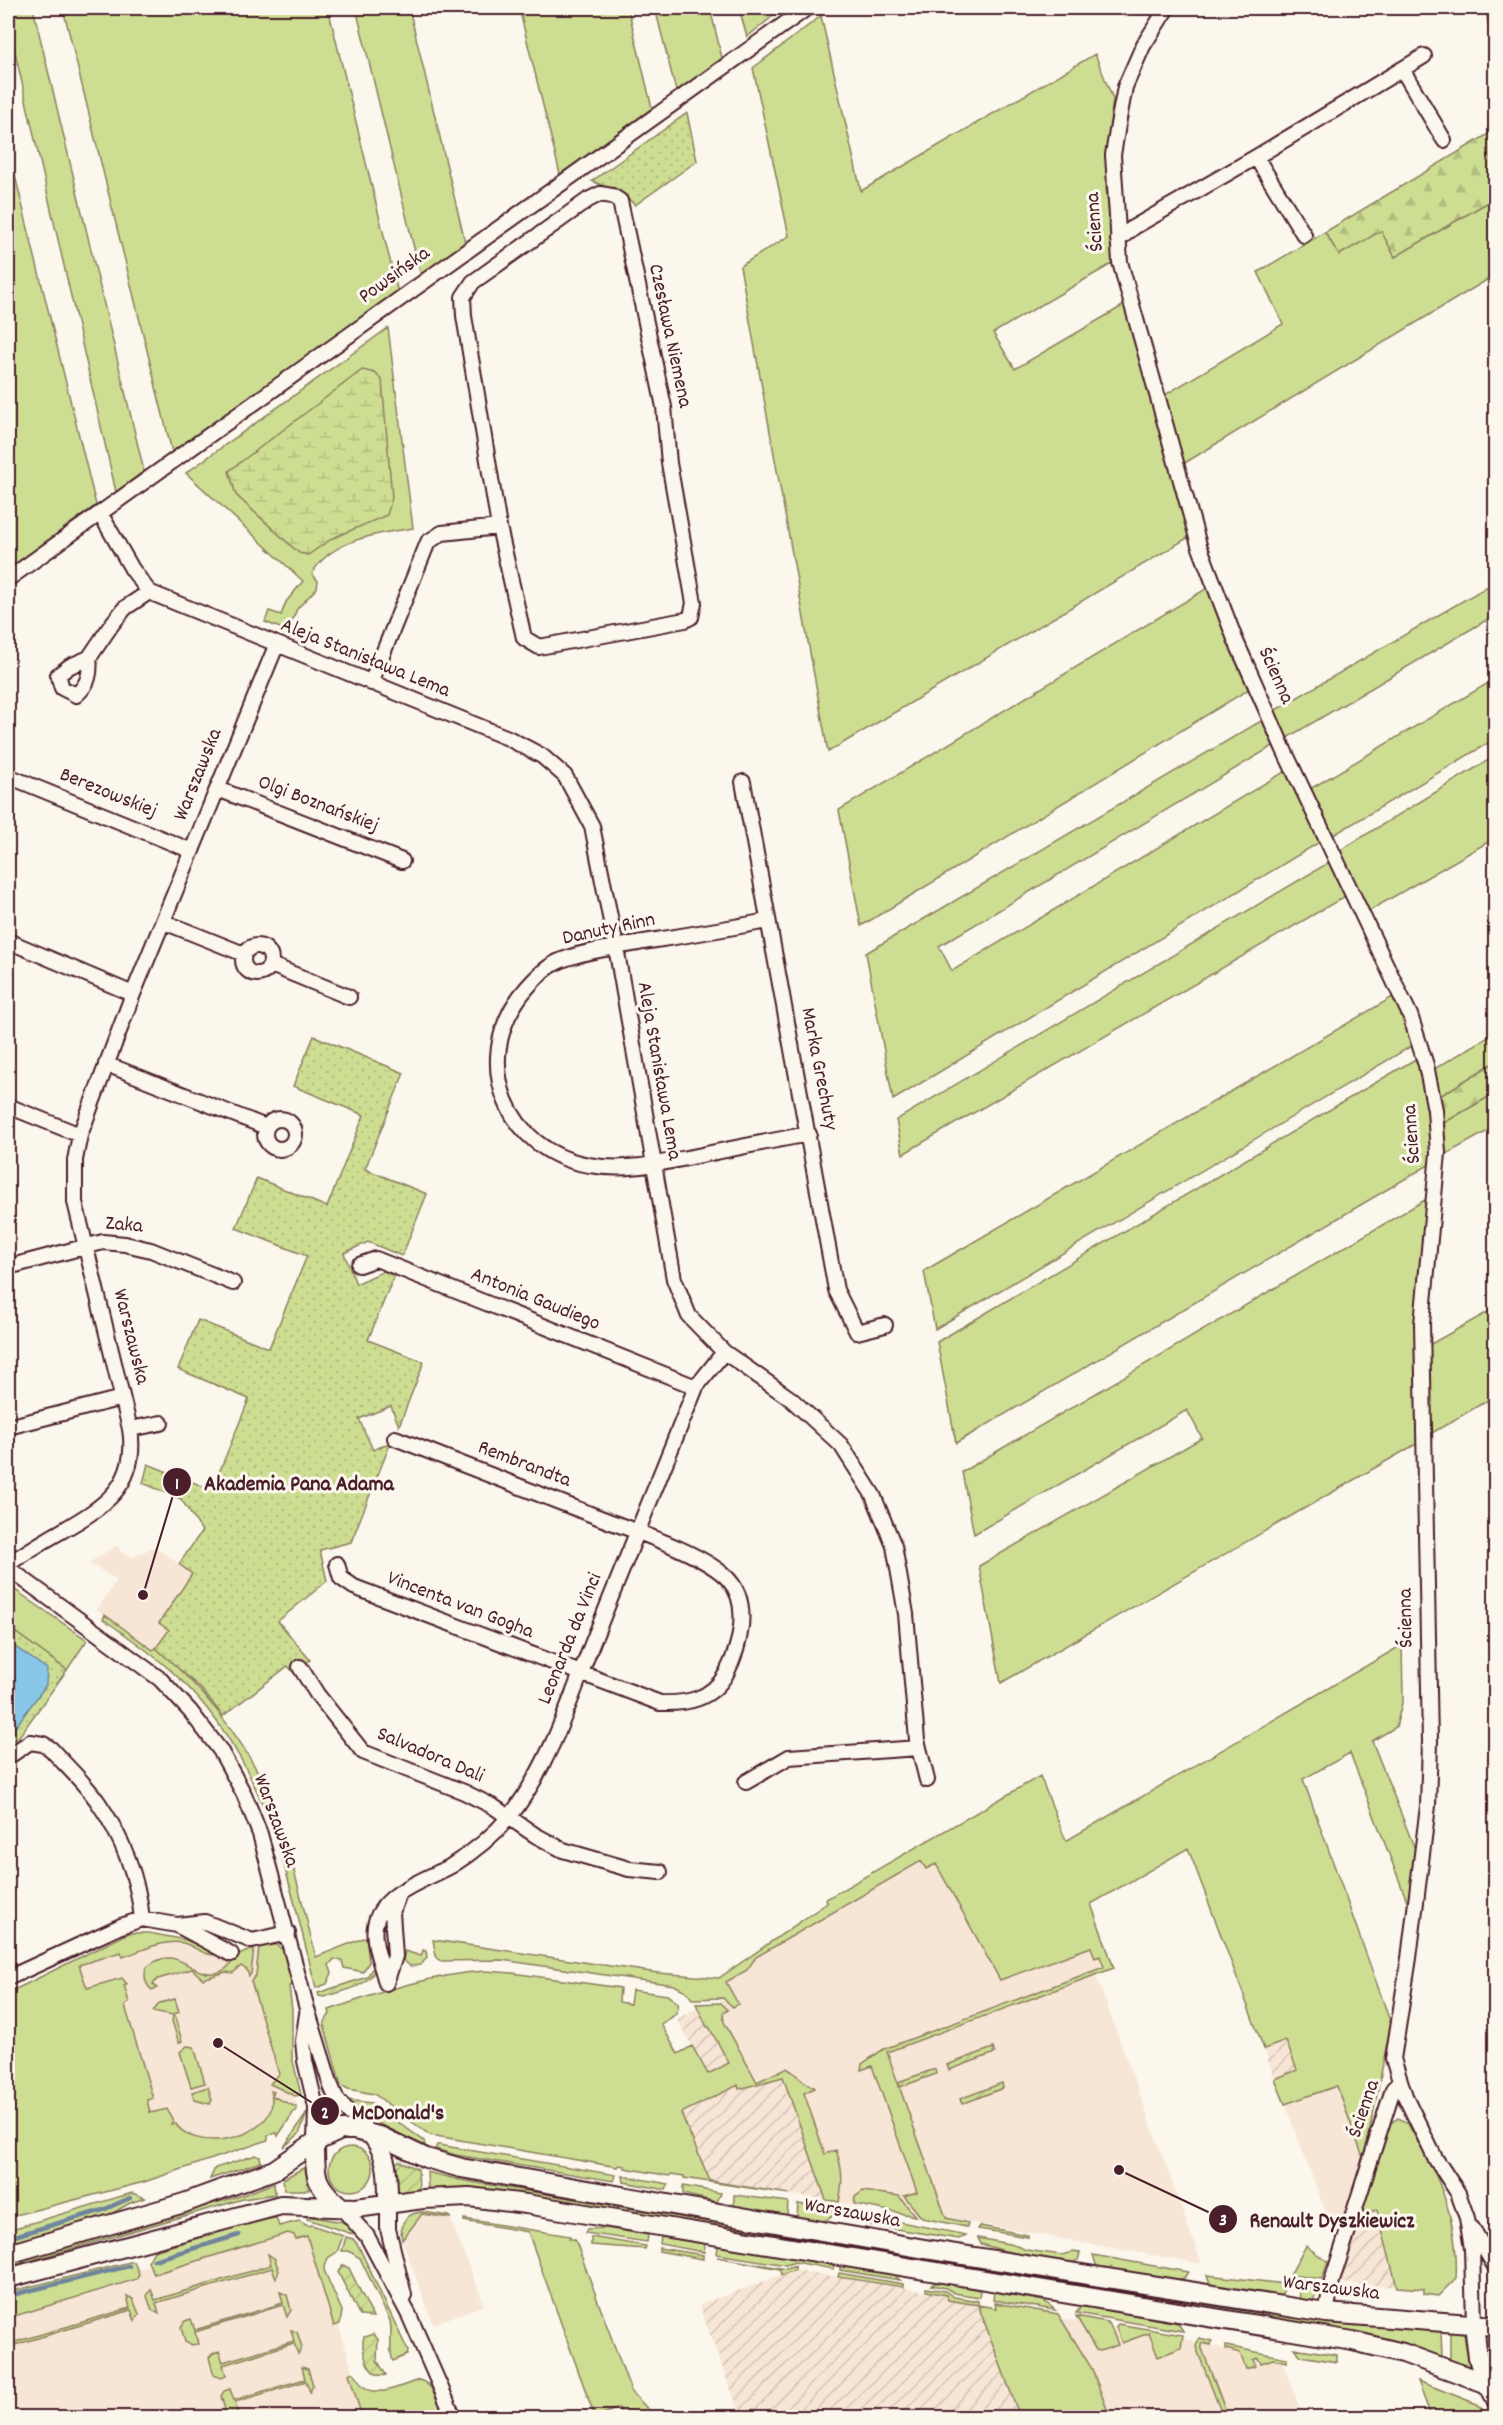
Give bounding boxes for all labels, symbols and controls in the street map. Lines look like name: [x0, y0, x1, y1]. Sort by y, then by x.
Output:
street label: Ścienna: [1079, 190, 1113, 253]
street label: Powsińska: [353, 239, 438, 312]
street label: Czesława Niemena: [639, 261, 699, 412]
street label: Aleja Stanisława Lema: [276, 611, 455, 707]
street label: Ścienna: [1249, 643, 1301, 710]
street label: Warszawska: [167, 723, 232, 826]
street label: Berezowskiej: [55, 761, 161, 827]
street label: Olgi Boznańskiej: [253, 768, 383, 842]
street label: Danuty Rinn: [560, 906, 658, 954]
street label: Aleja Stanisława Lema: [628, 979, 689, 1164]
street label: Marka Grechuty: [791, 1005, 845, 1133]
street label: Ścienna: [1396, 1102, 1430, 1165]
street label: Zaka: [104, 1209, 145, 1243]
street label: Antonia Gaudiego: [466, 1260, 604, 1340]
street label: Warszawska: [104, 1286, 157, 1389]
street label: Rembrandta: [473, 1433, 576, 1497]
callout: Akademia Pana Adama: [162, 1462, 406, 1502]
text: Akademia Pana Adama: [204, 1470, 395, 1501]
text: 1: [175, 1473, 179, 1498]
street label: Vincenta van Gogha: [382, 1564, 539, 1648]
street label: Leonarda da Vinci: [531, 1569, 611, 1709]
street label: Ścienna: [1391, 1587, 1423, 1648]
street label: Salvadora Dali: [372, 1720, 488, 1792]
street label: Warszawska: [244, 1770, 306, 1873]
street label: Ścienna: [1341, 2075, 1389, 2142]
callout: McDonald's: [310, 2091, 456, 2131]
text: McDonald's: [352, 2099, 444, 2130]
text: 2: [321, 2102, 329, 2127]
street label: Warszawska: [802, 2191, 904, 2237]
callout: Renault Dyszkiewicz: [1208, 2199, 1426, 2239]
text: Renault Dyszkiewicz: [1250, 2207, 1415, 2238]
text: 3: [1219, 2209, 1227, 2234]
street label: Warszawska: [1281, 2268, 1382, 2310]

